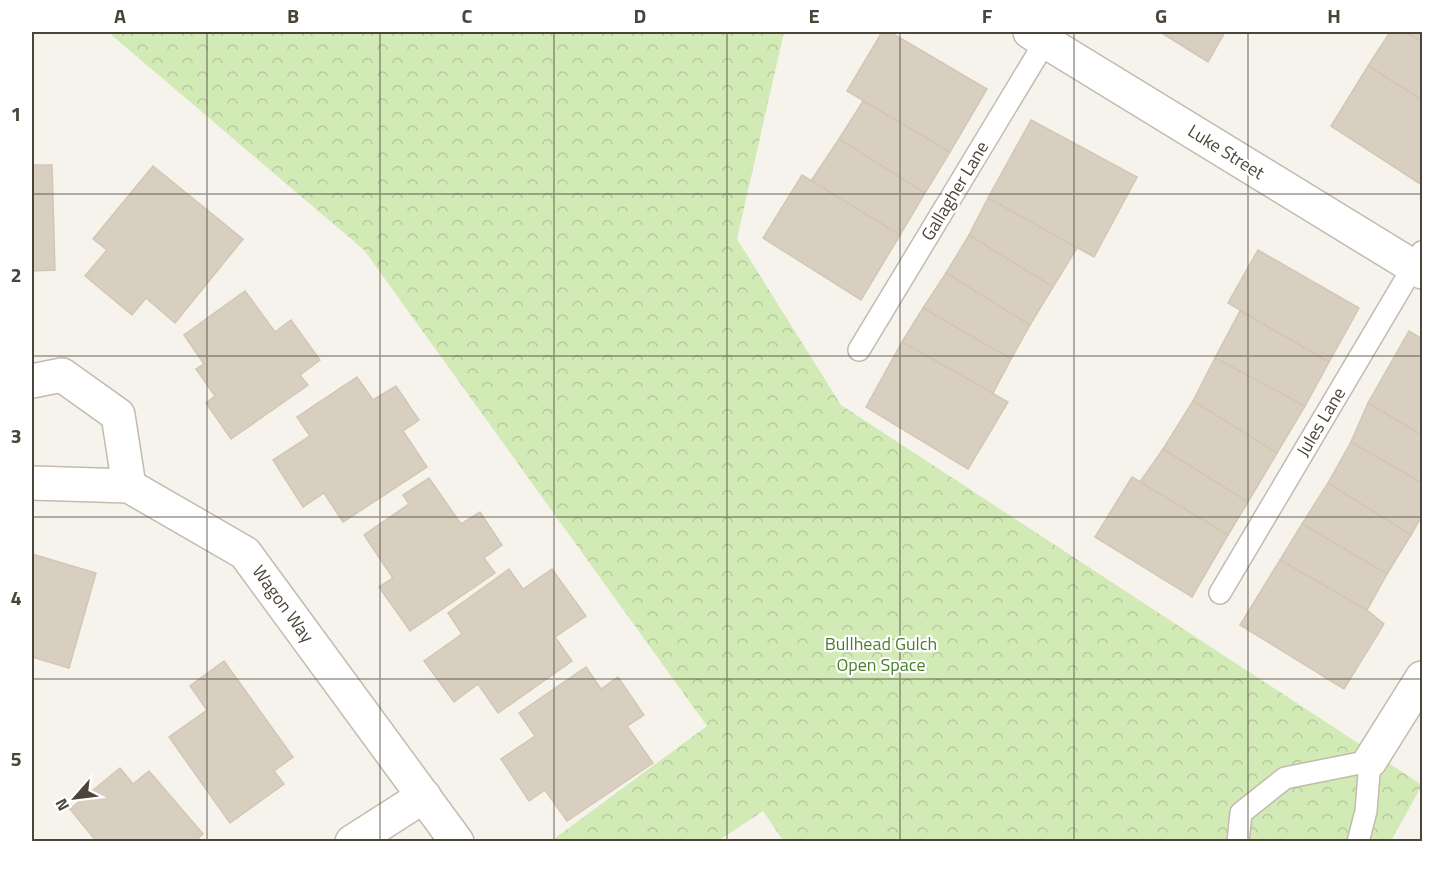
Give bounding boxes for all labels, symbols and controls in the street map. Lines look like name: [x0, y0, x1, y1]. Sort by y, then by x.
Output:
text: A: [114, 0, 126, 31]
text: B: [287, 0, 299, 31]
text: C: [462, 0, 473, 31]
text: D: [634, 0, 646, 31]
text: E: [808, 0, 820, 31]
text: F: [982, 0, 993, 31]
text: G: [1155, 0, 1167, 31]
text: H: [1327, 0, 1341, 31]
text: 1: [10, 98, 22, 129]
street label: Luke Street: [1183, 117, 1270, 186]
street label: Gallagher Lane: [914, 136, 995, 246]
text: 2: [10, 259, 22, 290]
street label: Jules Lane: [1289, 382, 1352, 462]
text: 3: [10, 420, 22, 451]
street label: Wagon Way: [246, 559, 321, 648]
text: 4: [10, 582, 22, 613]
park label: Bullhead Gulch Open Space: [825, 630, 937, 678]
text: 5: [10, 743, 22, 774]
north arrow: [45, 768, 105, 828]
text: N: [49, 795, 75, 816]

